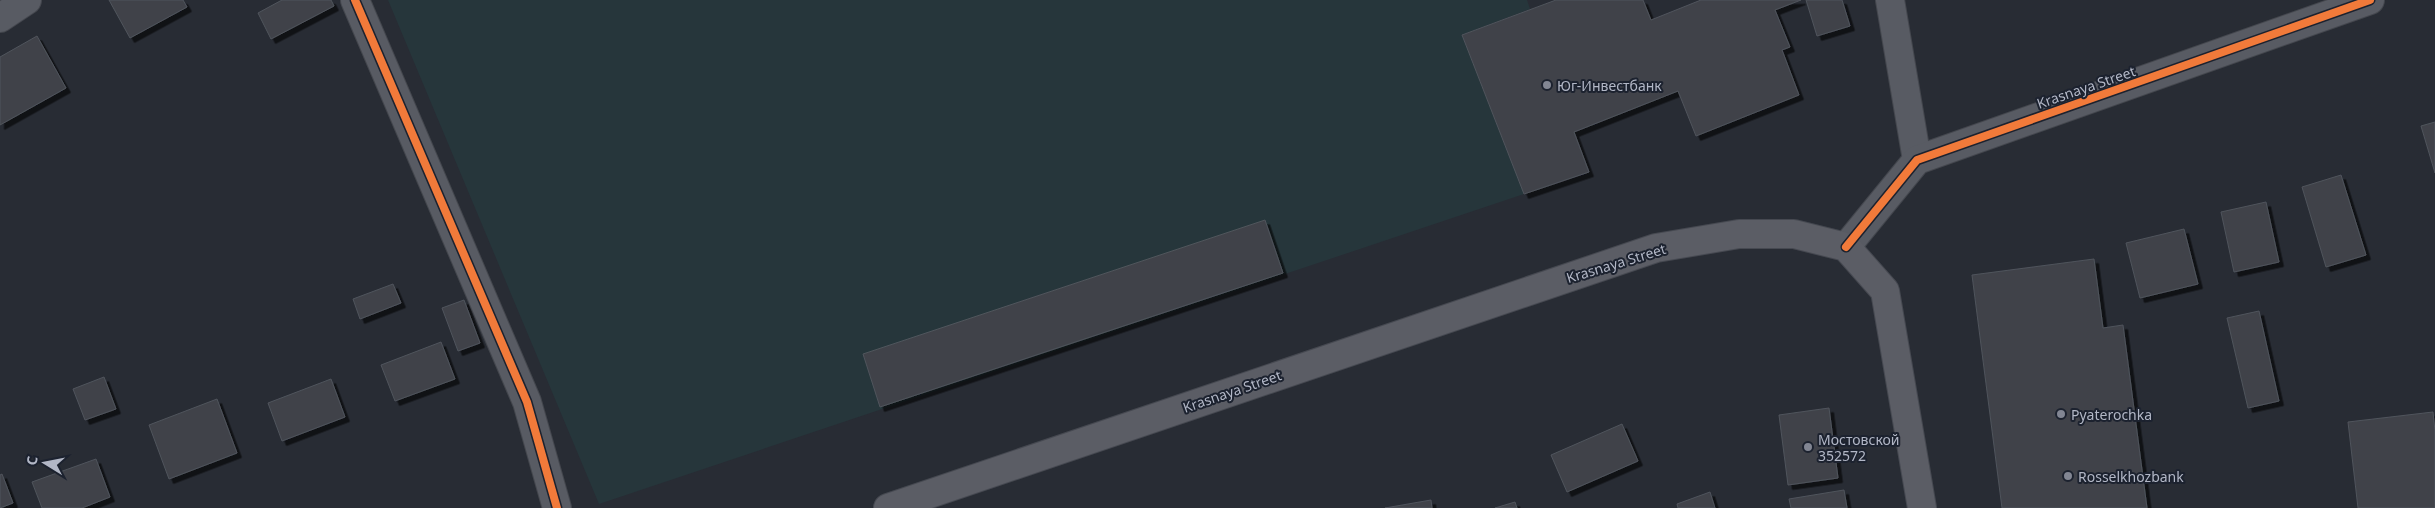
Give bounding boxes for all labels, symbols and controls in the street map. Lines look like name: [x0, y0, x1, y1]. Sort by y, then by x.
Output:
street label: Krasnaya Street: [2034, 61, 2138, 113]
place label: Юг-Инвестбанк: [1557, 76, 1662, 95]
marker: Юг-Инвестбанк: [1541, 79, 1553, 91]
street label: Krasnaya Street: [1564, 239, 1668, 287]
street label: Krasnaya Street: [1180, 365, 1284, 417]
place label: Pyaterochka: [2071, 405, 2152, 424]
marker: Pyaterochka: [2055, 408, 2067, 420]
place label: Мостовской 352572: [1818, 430, 1900, 465]
north arrow: [20, 438, 70, 488]
marker: Мостовской 352572: [1802, 441, 1814, 453]
text: С: [22, 455, 42, 467]
place label: Rosselkhozbank: [2078, 467, 2184, 486]
marker: Rosselkhozbank: [2062, 470, 2074, 482]

